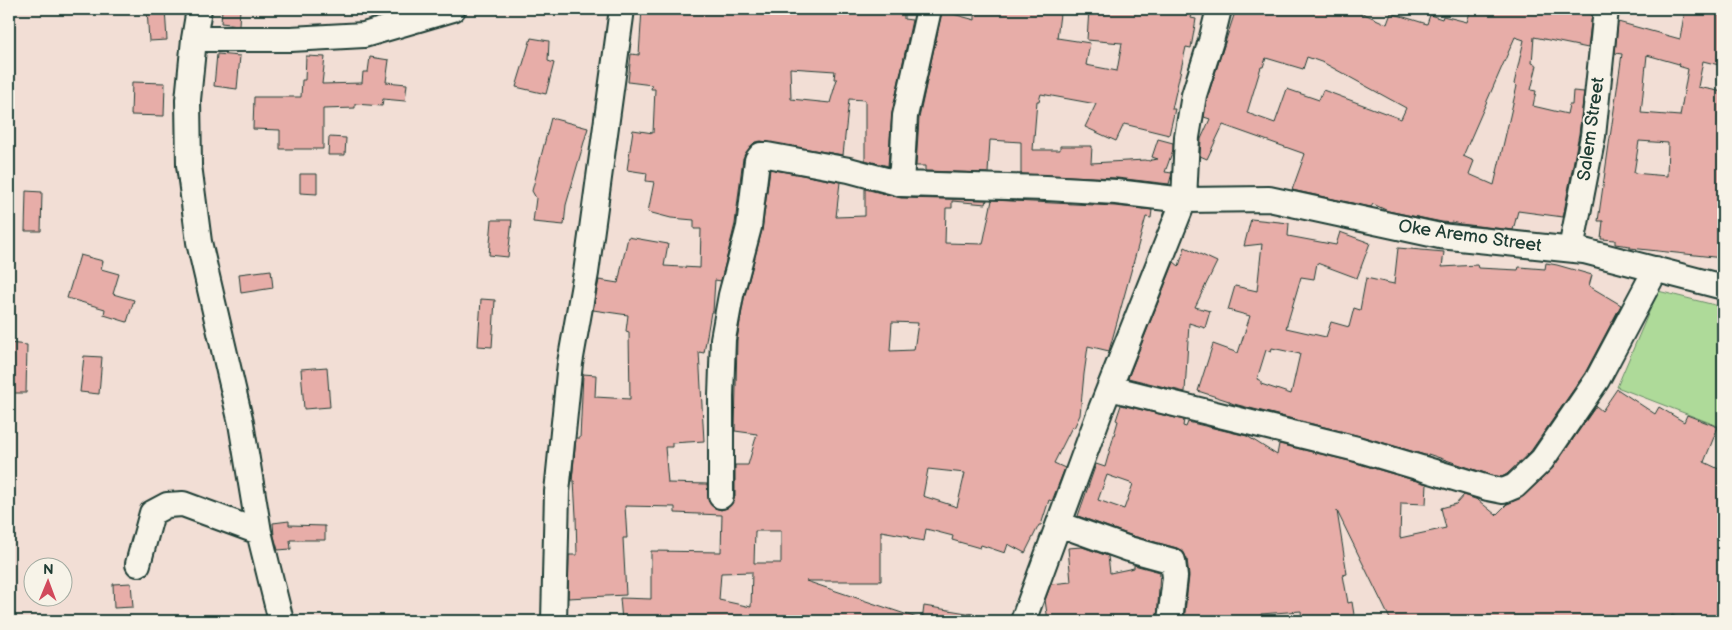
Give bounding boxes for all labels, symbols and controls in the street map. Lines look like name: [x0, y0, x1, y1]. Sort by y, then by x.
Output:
street label: Salem Street: [1573, 75, 1609, 182]
street label: Oke Aremo Street: [1397, 216, 1544, 257]
north arrow: [22, 558, 72, 608]
text: N: [43, 561, 54, 578]

